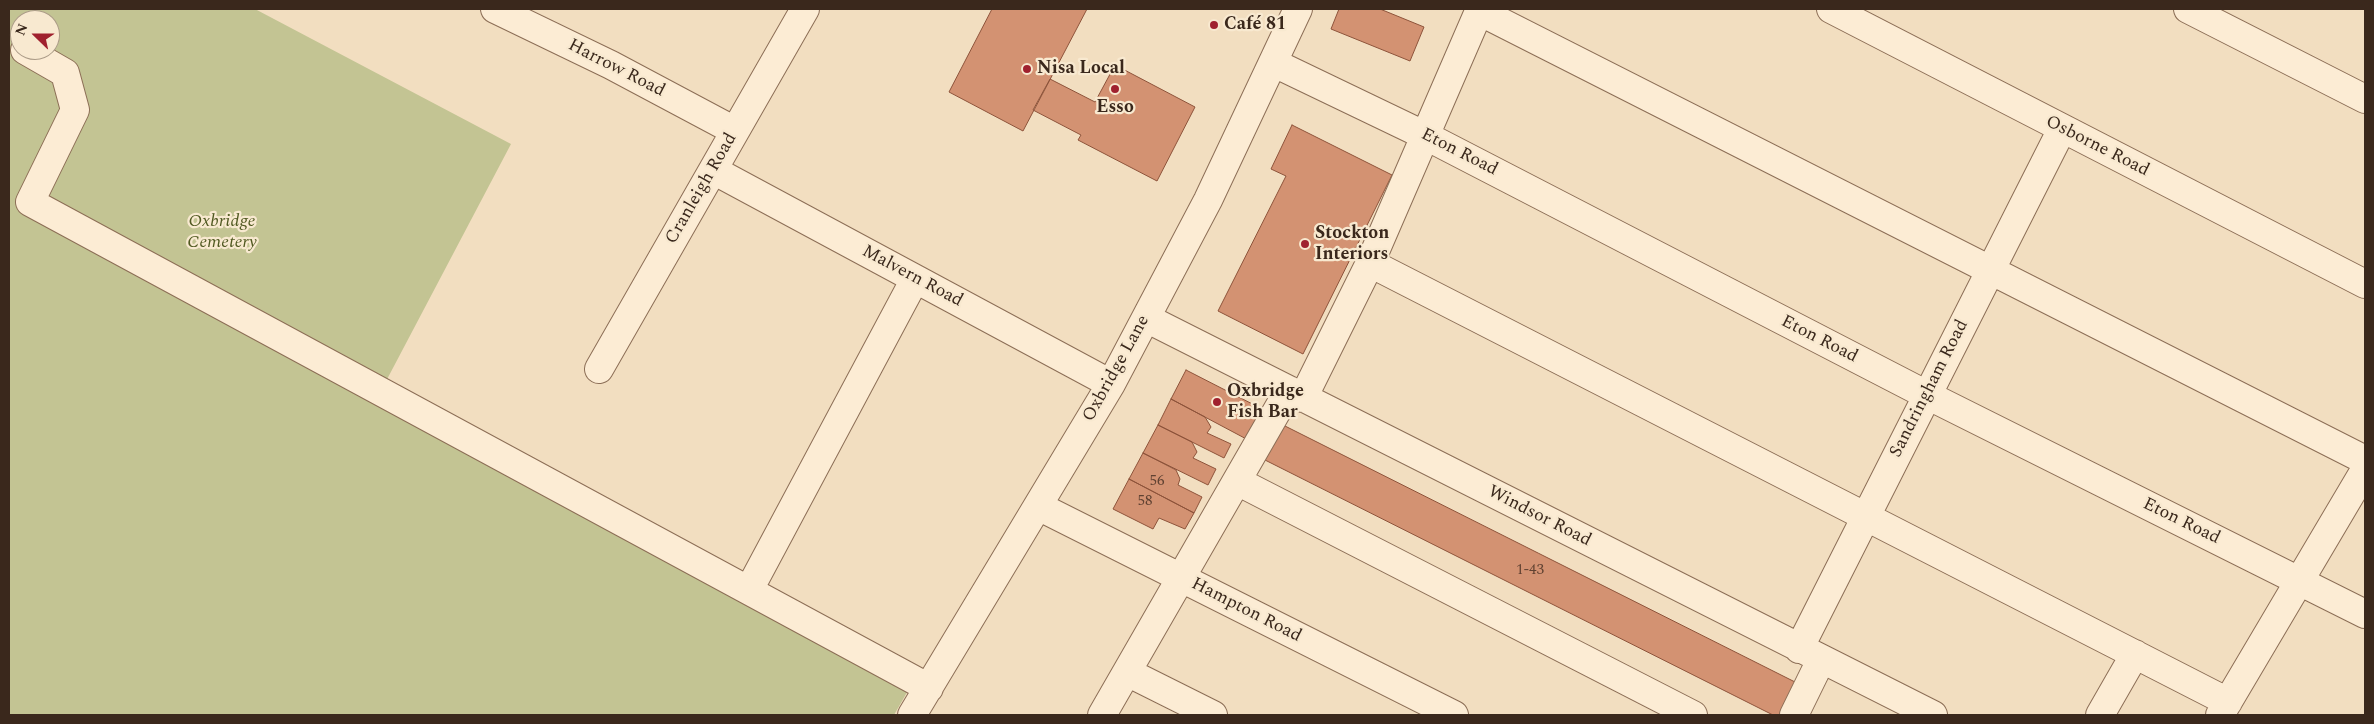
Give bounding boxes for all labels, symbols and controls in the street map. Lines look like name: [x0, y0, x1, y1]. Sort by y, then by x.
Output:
north arrow: [10, 10, 60, 60]
place label: Café 81: [1224, 14, 1286, 36]
marker: Café 81: [1208, 19, 1220, 31]
text: N: [10, 20, 33, 39]
street label: Harrow Road: [564, 35, 668, 103]
place label: Nisa Local: [1037, 58, 1125, 80]
marker: Nisa Local: [1021, 63, 1033, 75]
marker: Esso: [1109, 83, 1121, 95]
place label: Esso: [1096, 97, 1134, 119]
street label: Osborne Road: [2042, 112, 2152, 182]
street label: Eton Road: [1417, 124, 1501, 182]
street label: Cranleigh Road: [662, 130, 742, 248]
park label: Oxbridge Cemetery: [187, 211, 257, 253]
place label: Stockton Interiors: [1315, 223, 1389, 266]
marker: Stockton Interiors: [1299, 238, 1311, 250]
street label: Malvern Road: [858, 241, 966, 313]
street label: Eton Road: [1777, 311, 1861, 369]
street label: Oxbridge Lane: [1079, 312, 1155, 426]
street label: Sandringham Road: [1886, 316, 1974, 462]
place label: Oxbridge Fish Bar: [1227, 381, 1304, 424]
marker: Oxbridge Fish Bar: [1211, 396, 1223, 408]
house number: 56: [1150, 473, 1164, 491]
street label: Windsor Road: [1484, 482, 1594, 552]
house number: 58: [1138, 493, 1152, 511]
street label: Eton Road: [2139, 494, 2223, 550]
house number: 1-43: [1516, 562, 1544, 580]
street label: Hampton Road: [1187, 574, 1305, 648]

